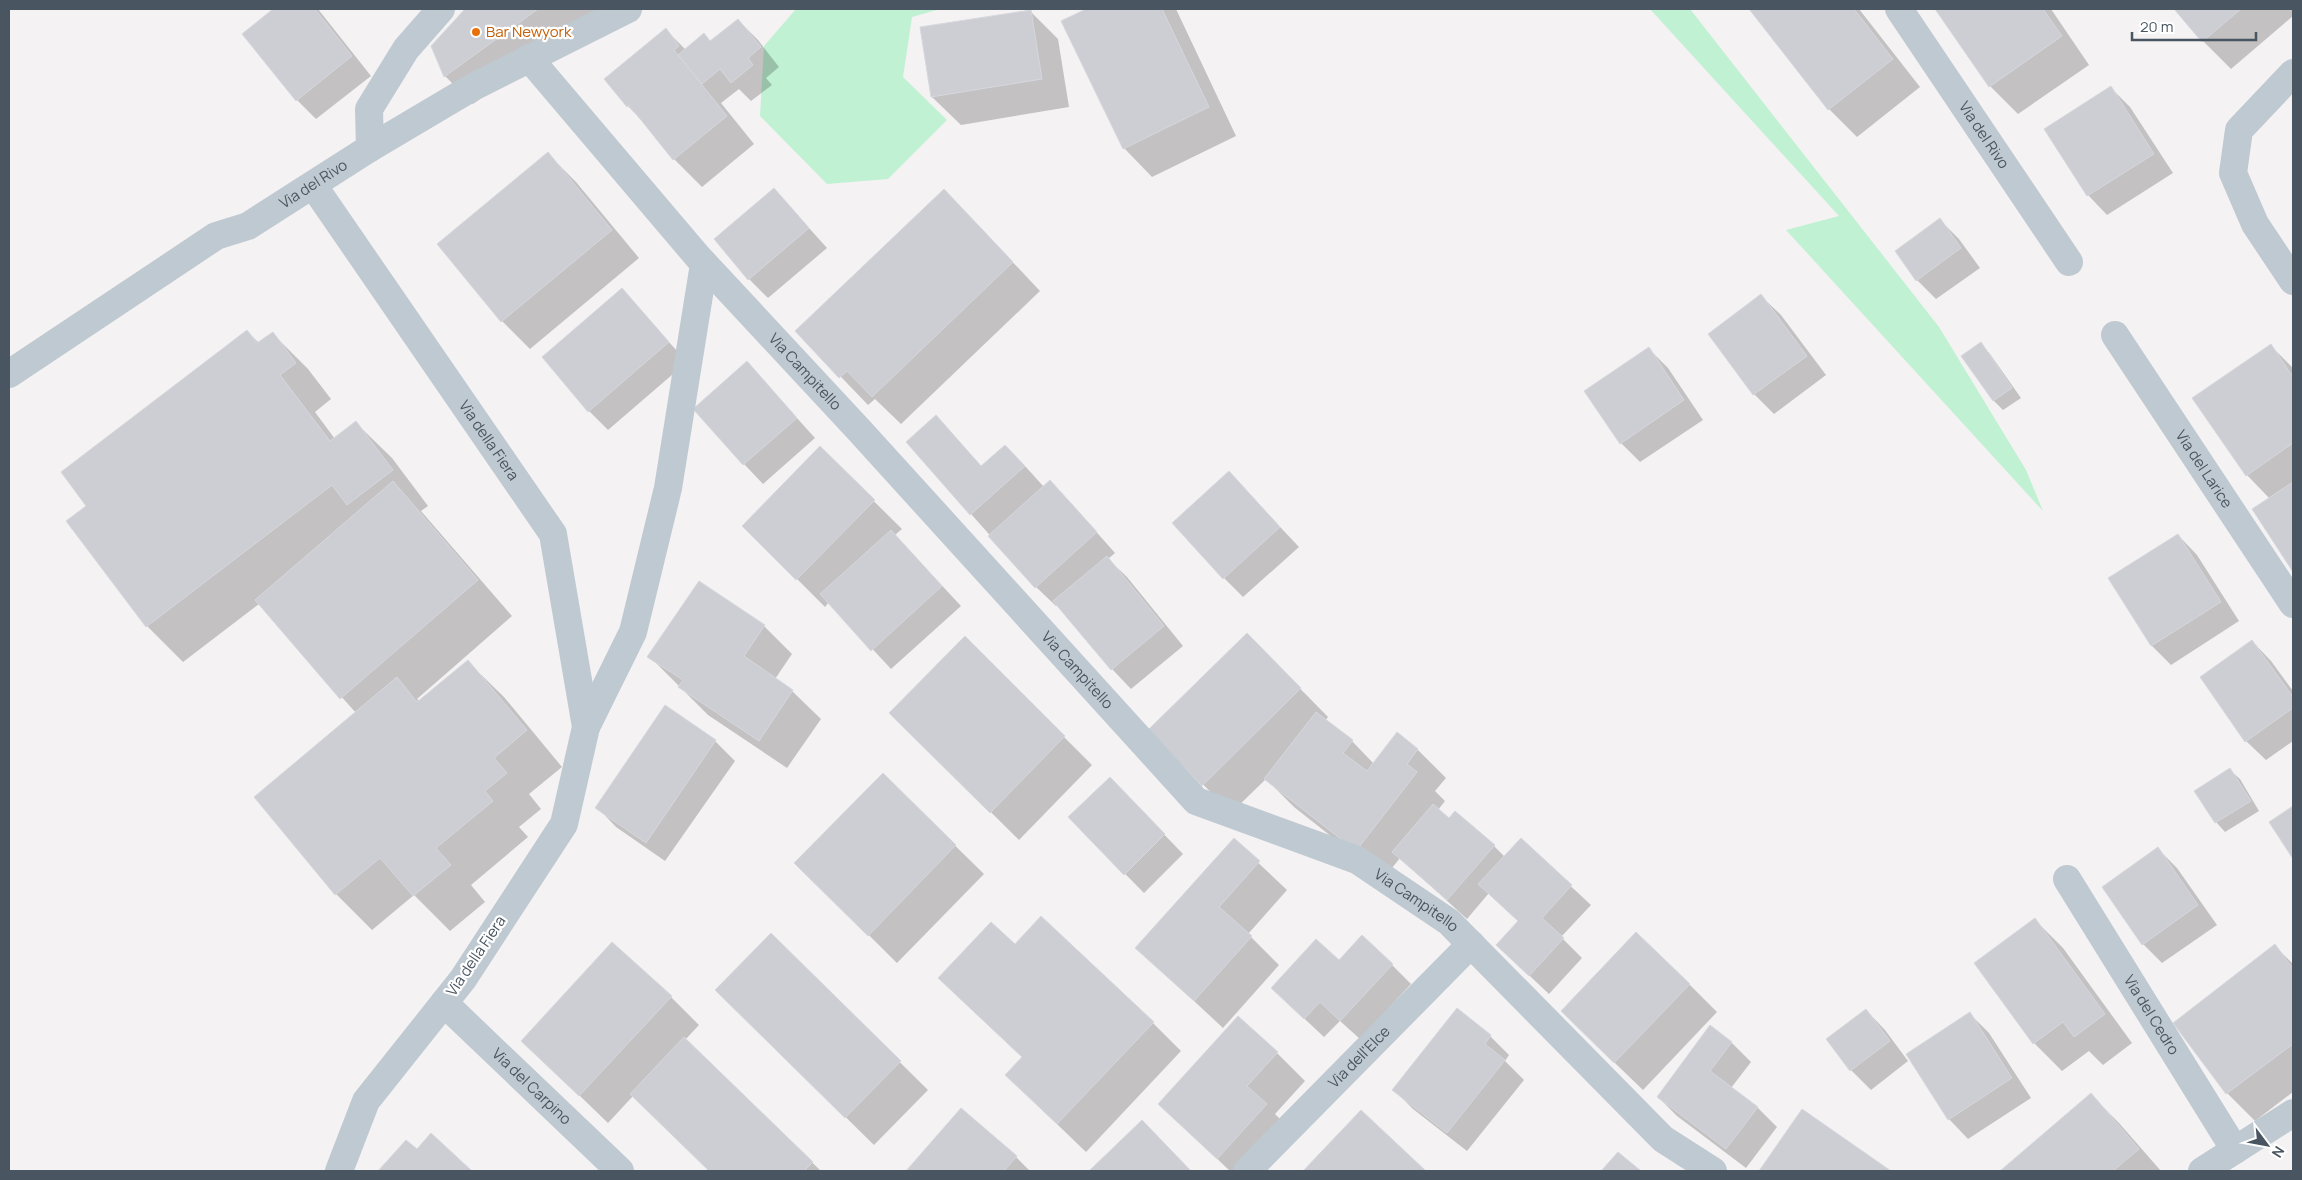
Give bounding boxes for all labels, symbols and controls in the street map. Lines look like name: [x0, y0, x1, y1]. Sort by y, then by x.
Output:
scale bar: [2132, 10, 2256, 42]
text: 20 m: [2140, 16, 2173, 37]
place label: Bar Newyork: [486, 21, 572, 42]
marker: Bar Newyork: [470, 26, 482, 38]
street label: Via del Rivo: [1954, 97, 2014, 173]
street label: Via del Rivo: [275, 154, 351, 213]
street label: Via Campitello: [764, 328, 847, 415]
street label: Via della Fiera: [454, 396, 524, 484]
street label: Via del Larice: [2171, 426, 2238, 512]
street label: Via Campitello: [1037, 627, 1119, 713]
street label: Via Campitello: [1370, 864, 1464, 936]
street label: Via della Fiera: [441, 911, 510, 1000]
street label: Via del Cedro: [2119, 971, 2185, 1059]
street label: Via dell'Elce: [1323, 1021, 1395, 1093]
street label: Via del Carpino: [488, 1043, 576, 1129]
north arrow: [2242, 1120, 2292, 1170]
text: N: [2268, 1143, 2289, 1161]

